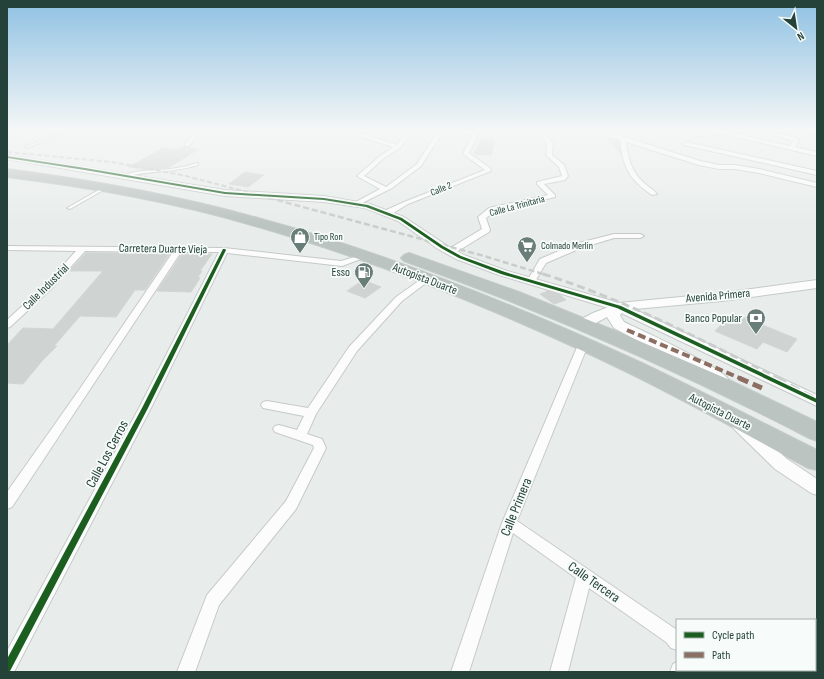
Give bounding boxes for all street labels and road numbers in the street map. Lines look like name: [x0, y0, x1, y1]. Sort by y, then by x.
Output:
street label: Calle 2: [429, 179, 453, 199]
street label: Calle La Trinitaria: [488, 193, 546, 219]
street label: Carretera Duarte Vieja: [119, 241, 208, 257]
street label: Autopista Duarte: [390, 259, 460, 298]
street label: Calle Industrial: [20, 261, 72, 313]
street label: Avenida Primera: [684, 286, 751, 306]
street label: Autopista Duarte: [685, 389, 754, 434]
street label: Calle Los Cerros: [82, 417, 132, 491]
street label: Calle Primera: [497, 475, 535, 539]
street label: Calle Tercera: [565, 558, 623, 606]

